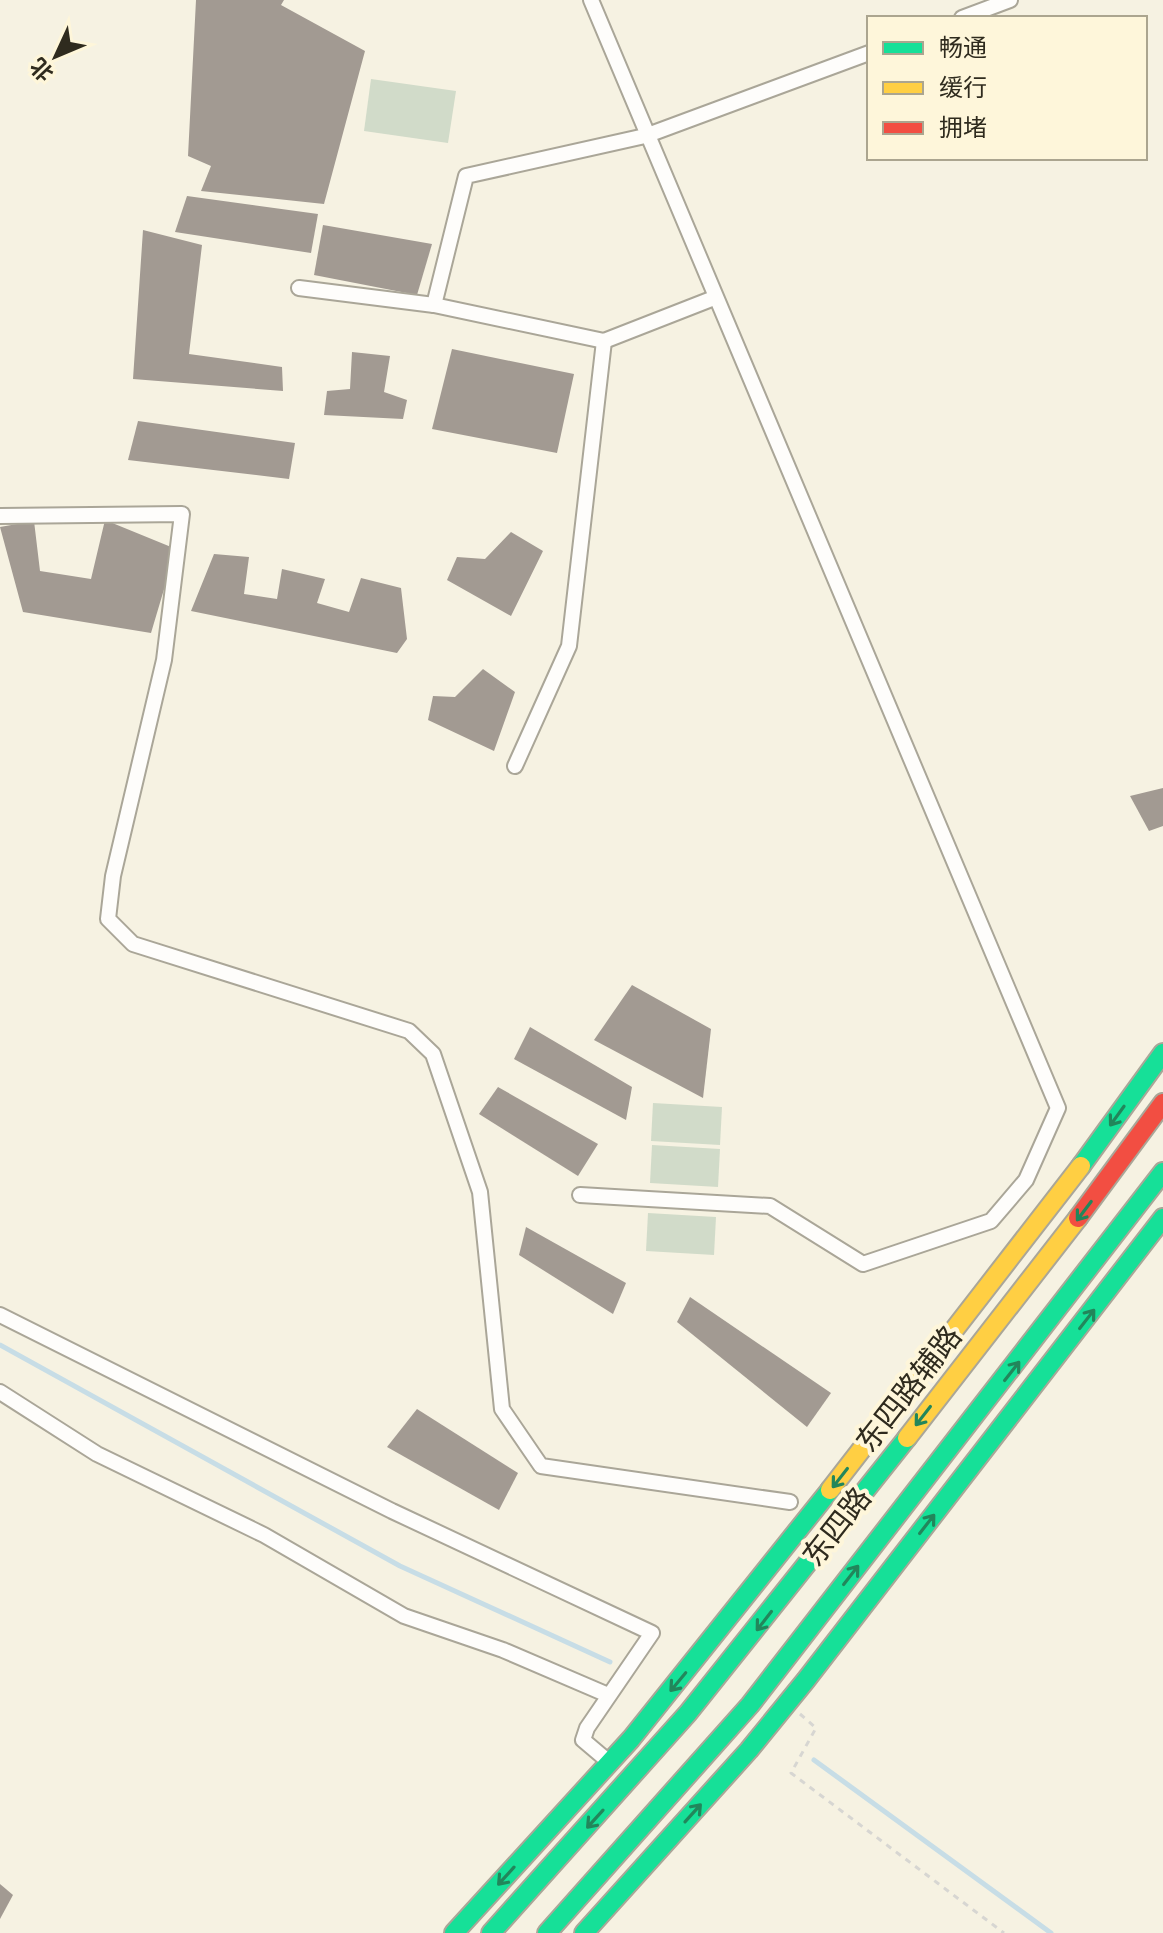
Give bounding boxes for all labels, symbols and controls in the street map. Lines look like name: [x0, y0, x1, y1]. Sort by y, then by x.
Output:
north arrow: [16, 16, 96, 96]
legend: [867, 16, 1147, 160]
text: 畅通: [939, 32, 987, 61]
text: 北: [24, 54, 58, 88]
text: 缓行: [939, 72, 987, 101]
text: 拥堵: [939, 112, 987, 141]
one-way arrow: [1109, 1105, 1126, 1126]
one-way arrow: [1075, 1200, 1092, 1222]
one-way arrow: [1078, 1309, 1095, 1330]
street label: 东四路辅路: [847, 1318, 968, 1458]
one-way arrow: [1003, 1360, 1020, 1382]
one-way arrow: [915, 1405, 932, 1426]
one-way arrow: [831, 1467, 848, 1488]
street label: 东四路: [794, 1479, 877, 1572]
one-way arrow: [918, 1514, 935, 1535]
one-way arrow: [843, 1565, 860, 1586]
one-way arrow: [755, 1611, 773, 1631]
one-way arrow: [669, 1671, 687, 1691]
one-way arrow: [683, 1803, 701, 1823]
one-way arrow: [586, 1808, 604, 1828]
one-way arrow: [496, 1866, 515, 1886]

